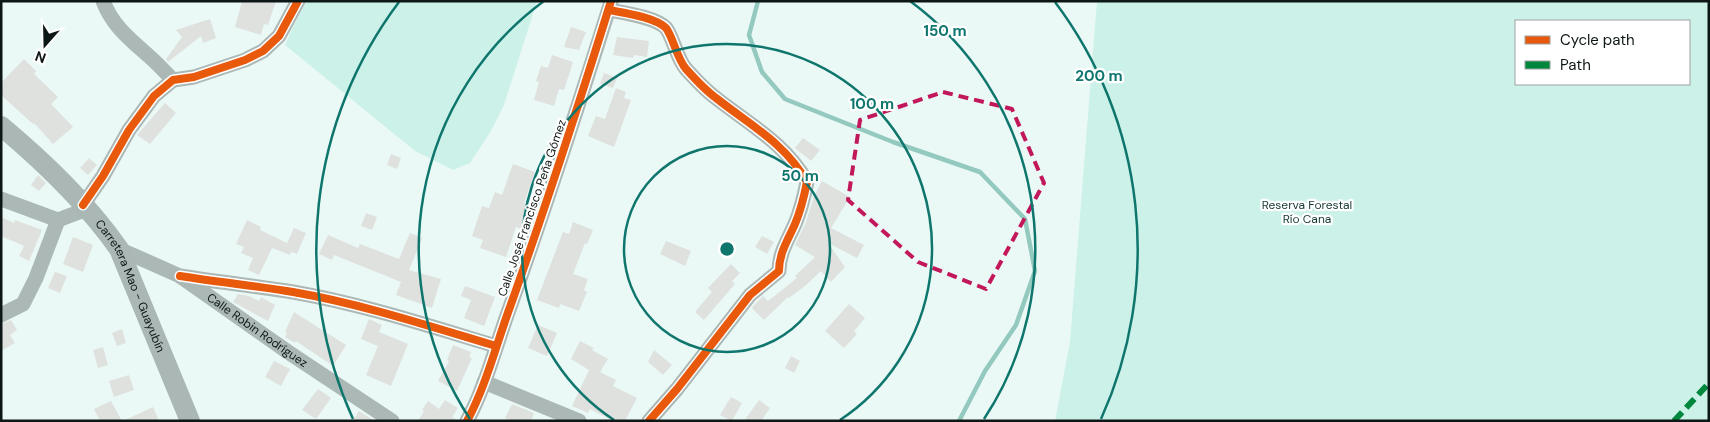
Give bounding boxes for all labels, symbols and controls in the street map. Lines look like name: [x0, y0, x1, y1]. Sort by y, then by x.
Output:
north arrow: [20, 20, 70, 70]
legend: [1515, 20, 1690, 85]
text: 150 m: [924, 21, 967, 41]
text: Cycle path: [1560, 30, 1635, 50]
text: N: [33, 47, 48, 67]
text: Path: [1560, 55, 1591, 75]
text: 200 m: [1075, 66, 1123, 86]
text: 100 m: [850, 94, 894, 114]
street label: Calle José Francisco Peña Gómez: [494, 117, 570, 299]
text: 50 m: [781, 166, 819, 186]
park label: Reserva Forestal Río Cana: [1262, 197, 1352, 227]
street label: Carretera Mao - Guayubín: [92, 216, 169, 355]
centre of rings: [718, 240, 736, 258]
street label: Calle Robin Rodríguez: [204, 289, 311, 371]

